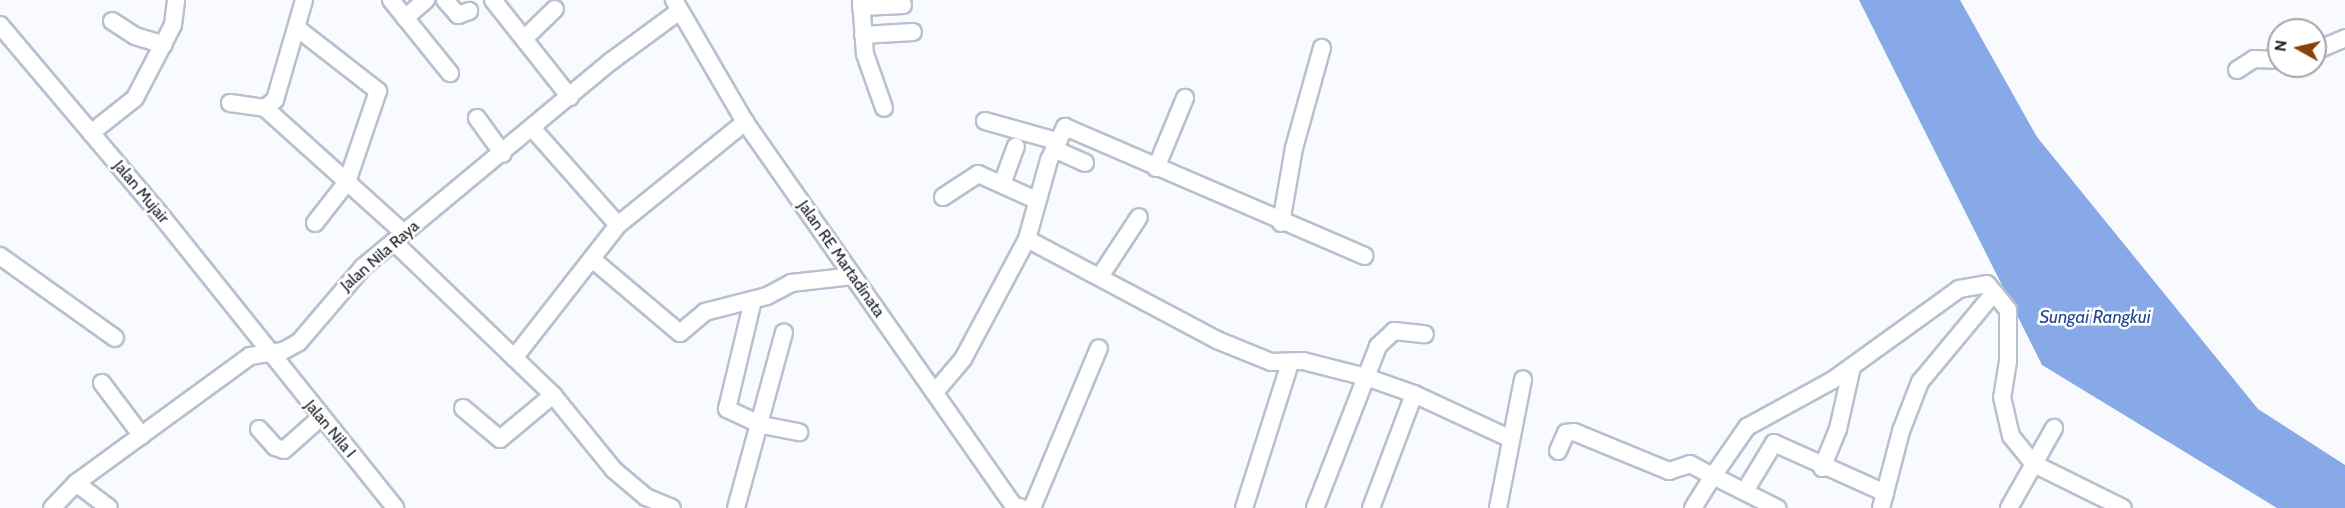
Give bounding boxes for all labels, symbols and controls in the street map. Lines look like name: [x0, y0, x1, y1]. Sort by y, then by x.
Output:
north arrow: [2267, 18, 2327, 78]
text: N: [2270, 39, 2291, 53]
street label: Jalan Mujair: [109, 157, 173, 227]
street label: Jalan RE Martadinata: [793, 197, 889, 321]
street label: Jalan Nila Raya: [337, 217, 423, 295]
water label: Sungai Rangkui: [2040, 306, 2150, 328]
street label: Jalan Nila I: [300, 396, 360, 462]

